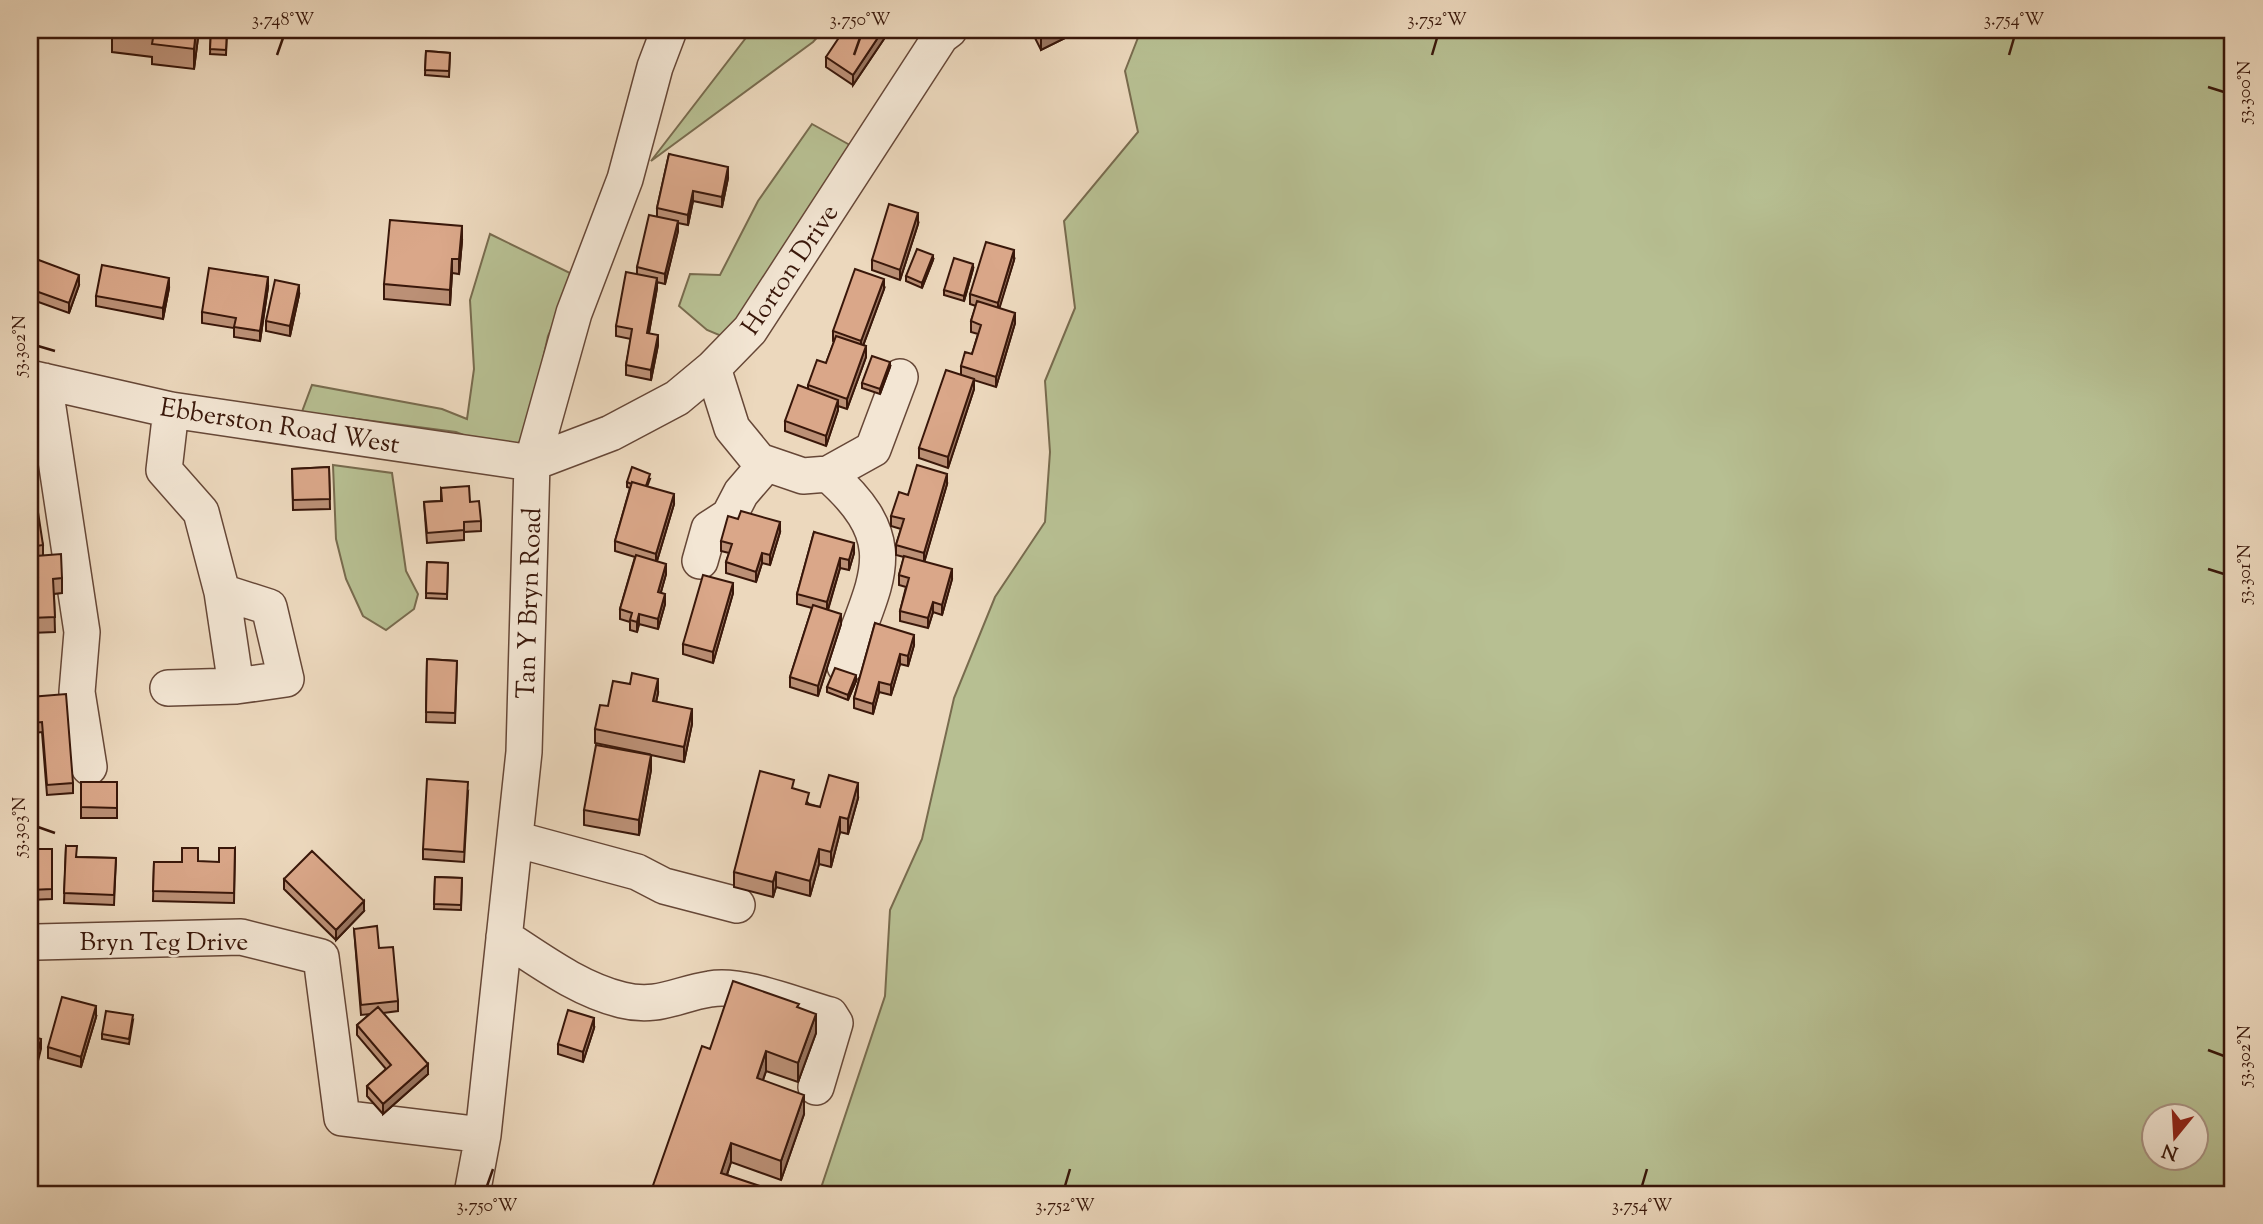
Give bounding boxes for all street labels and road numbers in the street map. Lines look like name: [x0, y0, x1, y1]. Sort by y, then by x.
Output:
street label: Horton Drive: [733, 197, 849, 343]
street label: Ebberston Road West: [157, 390, 402, 465]
street label: Tan Y Bryn Road: [509, 507, 552, 699]
street label: Bryn Teg Drive: [80, 925, 248, 962]

